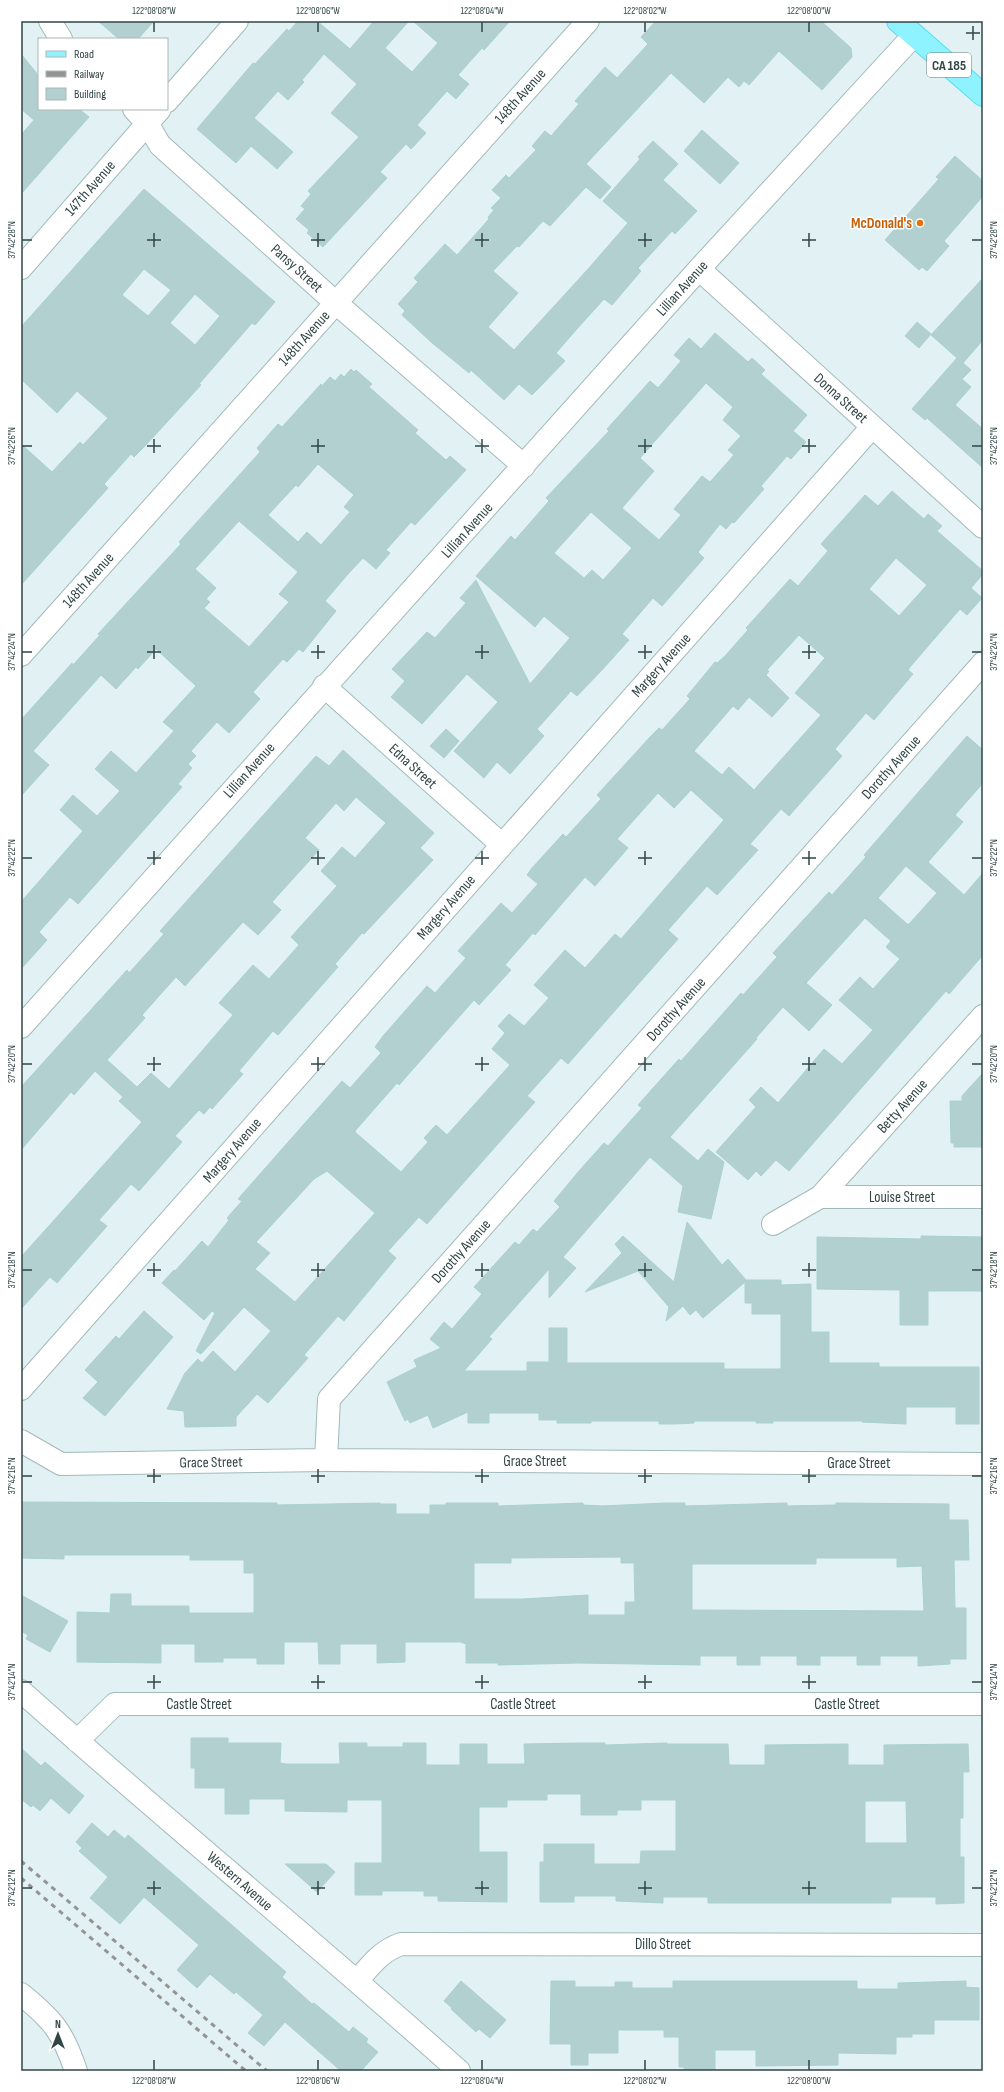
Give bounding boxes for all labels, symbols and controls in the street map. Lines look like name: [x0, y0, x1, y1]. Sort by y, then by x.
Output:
text: 122°08'08"W: [132, 5, 176, 17]
text: 122°08'06"W: [296, 5, 340, 17]
text: 122°08'04"W: [460, 5, 504, 17]
text: 122°08'02"W: [623, 5, 667, 17]
text: 122°08'00"W: [787, 5, 831, 17]
legend: [38, 38, 168, 110]
text: Road: [74, 47, 94, 62]
road number: CA 185: [927, 53, 971, 77]
street label: 148th Avenue: [490, 65, 550, 128]
text: Railway: [74, 67, 105, 82]
text: Building: [74, 87, 106, 102]
street label: 147th Avenue: [61, 157, 120, 220]
place label: McDonald's: [851, 214, 912, 233]
marker: McDonald's: [915, 218, 925, 228]
text: 37°42'28"N: [6, 221, 18, 259]
text: 37°42'28"N: [988, 221, 1000, 259]
street label: Pansy Street: [267, 240, 327, 297]
street label: Lillian Avenue: [652, 257, 712, 320]
street label: 148th Avenue: [274, 307, 334, 370]
street label: Donna Street: [810, 369, 872, 428]
text: 37°42'26"N: [6, 427, 18, 465]
text: 37°42'26"N: [988, 427, 1000, 465]
street label: Lillian Avenue: [437, 499, 497, 562]
street label: 148th Avenue: [58, 549, 118, 612]
street label: Margery Avenue: [628, 629, 695, 701]
text: 37°42'24"N: [6, 633, 18, 671]
text: 37°42'24"N: [988, 633, 1000, 671]
street label: Dorothy Avenue: [858, 731, 925, 803]
street label: Lillian Avenue: [219, 739, 279, 802]
street label: Edna Street: [385, 740, 441, 793]
text: 37°42'22"N: [6, 839, 18, 877]
text: 37°42'22"N: [988, 839, 1000, 877]
street label: Margery Avenue: [413, 871, 480, 944]
street label: Dorothy Avenue: [643, 973, 710, 1045]
text: 37°42'20"N: [6, 1045, 18, 1083]
text: 37°42'20"N: [988, 1045, 1000, 1083]
street label: Betty Avenue: [873, 1075, 932, 1137]
street label: Margery Avenue: [199, 1114, 266, 1187]
street label: Louise Street: [869, 1188, 935, 1207]
street label: Dorothy Avenue: [428, 1215, 495, 1287]
text: 37°42'18"N: [6, 1251, 18, 1289]
text: 37°42'18"N: [988, 1251, 1000, 1289]
street label: Grace Street: [179, 1452, 243, 1473]
street label: Grace Street: [503, 1452, 567, 1471]
street label: Grace Street: [827, 1454, 891, 1473]
text: 37°42'16"N: [6, 1457, 18, 1495]
text: 37°42'16"N: [988, 1457, 1000, 1495]
text: 37°42'14"N: [6, 1664, 18, 1700]
text: 37°42'14"N: [988, 1664, 1000, 1700]
street label: Castle Street: [166, 1695, 232, 1714]
street label: Castle Street: [490, 1695, 556, 1714]
street label: Castle Street: [814, 1695, 880, 1714]
street label: Western Avenue: [203, 1848, 277, 1915]
text: 37°42'12"N: [6, 1870, 18, 1906]
text: 37°42'12"N: [988, 1870, 1000, 1906]
street label: Dillo Street: [635, 1935, 691, 1954]
north arrow: [38, 2014, 78, 2054]
text: N: [55, 2018, 61, 2031]
text: 122°08'08"W: [132, 2075, 176, 2087]
text: 122°08'06"W: [296, 2075, 340, 2087]
text: 122°08'04"W: [460, 2075, 504, 2087]
text: 122°08'02"W: [623, 2075, 667, 2087]
text: 122°08'00"W: [787, 2075, 831, 2087]

